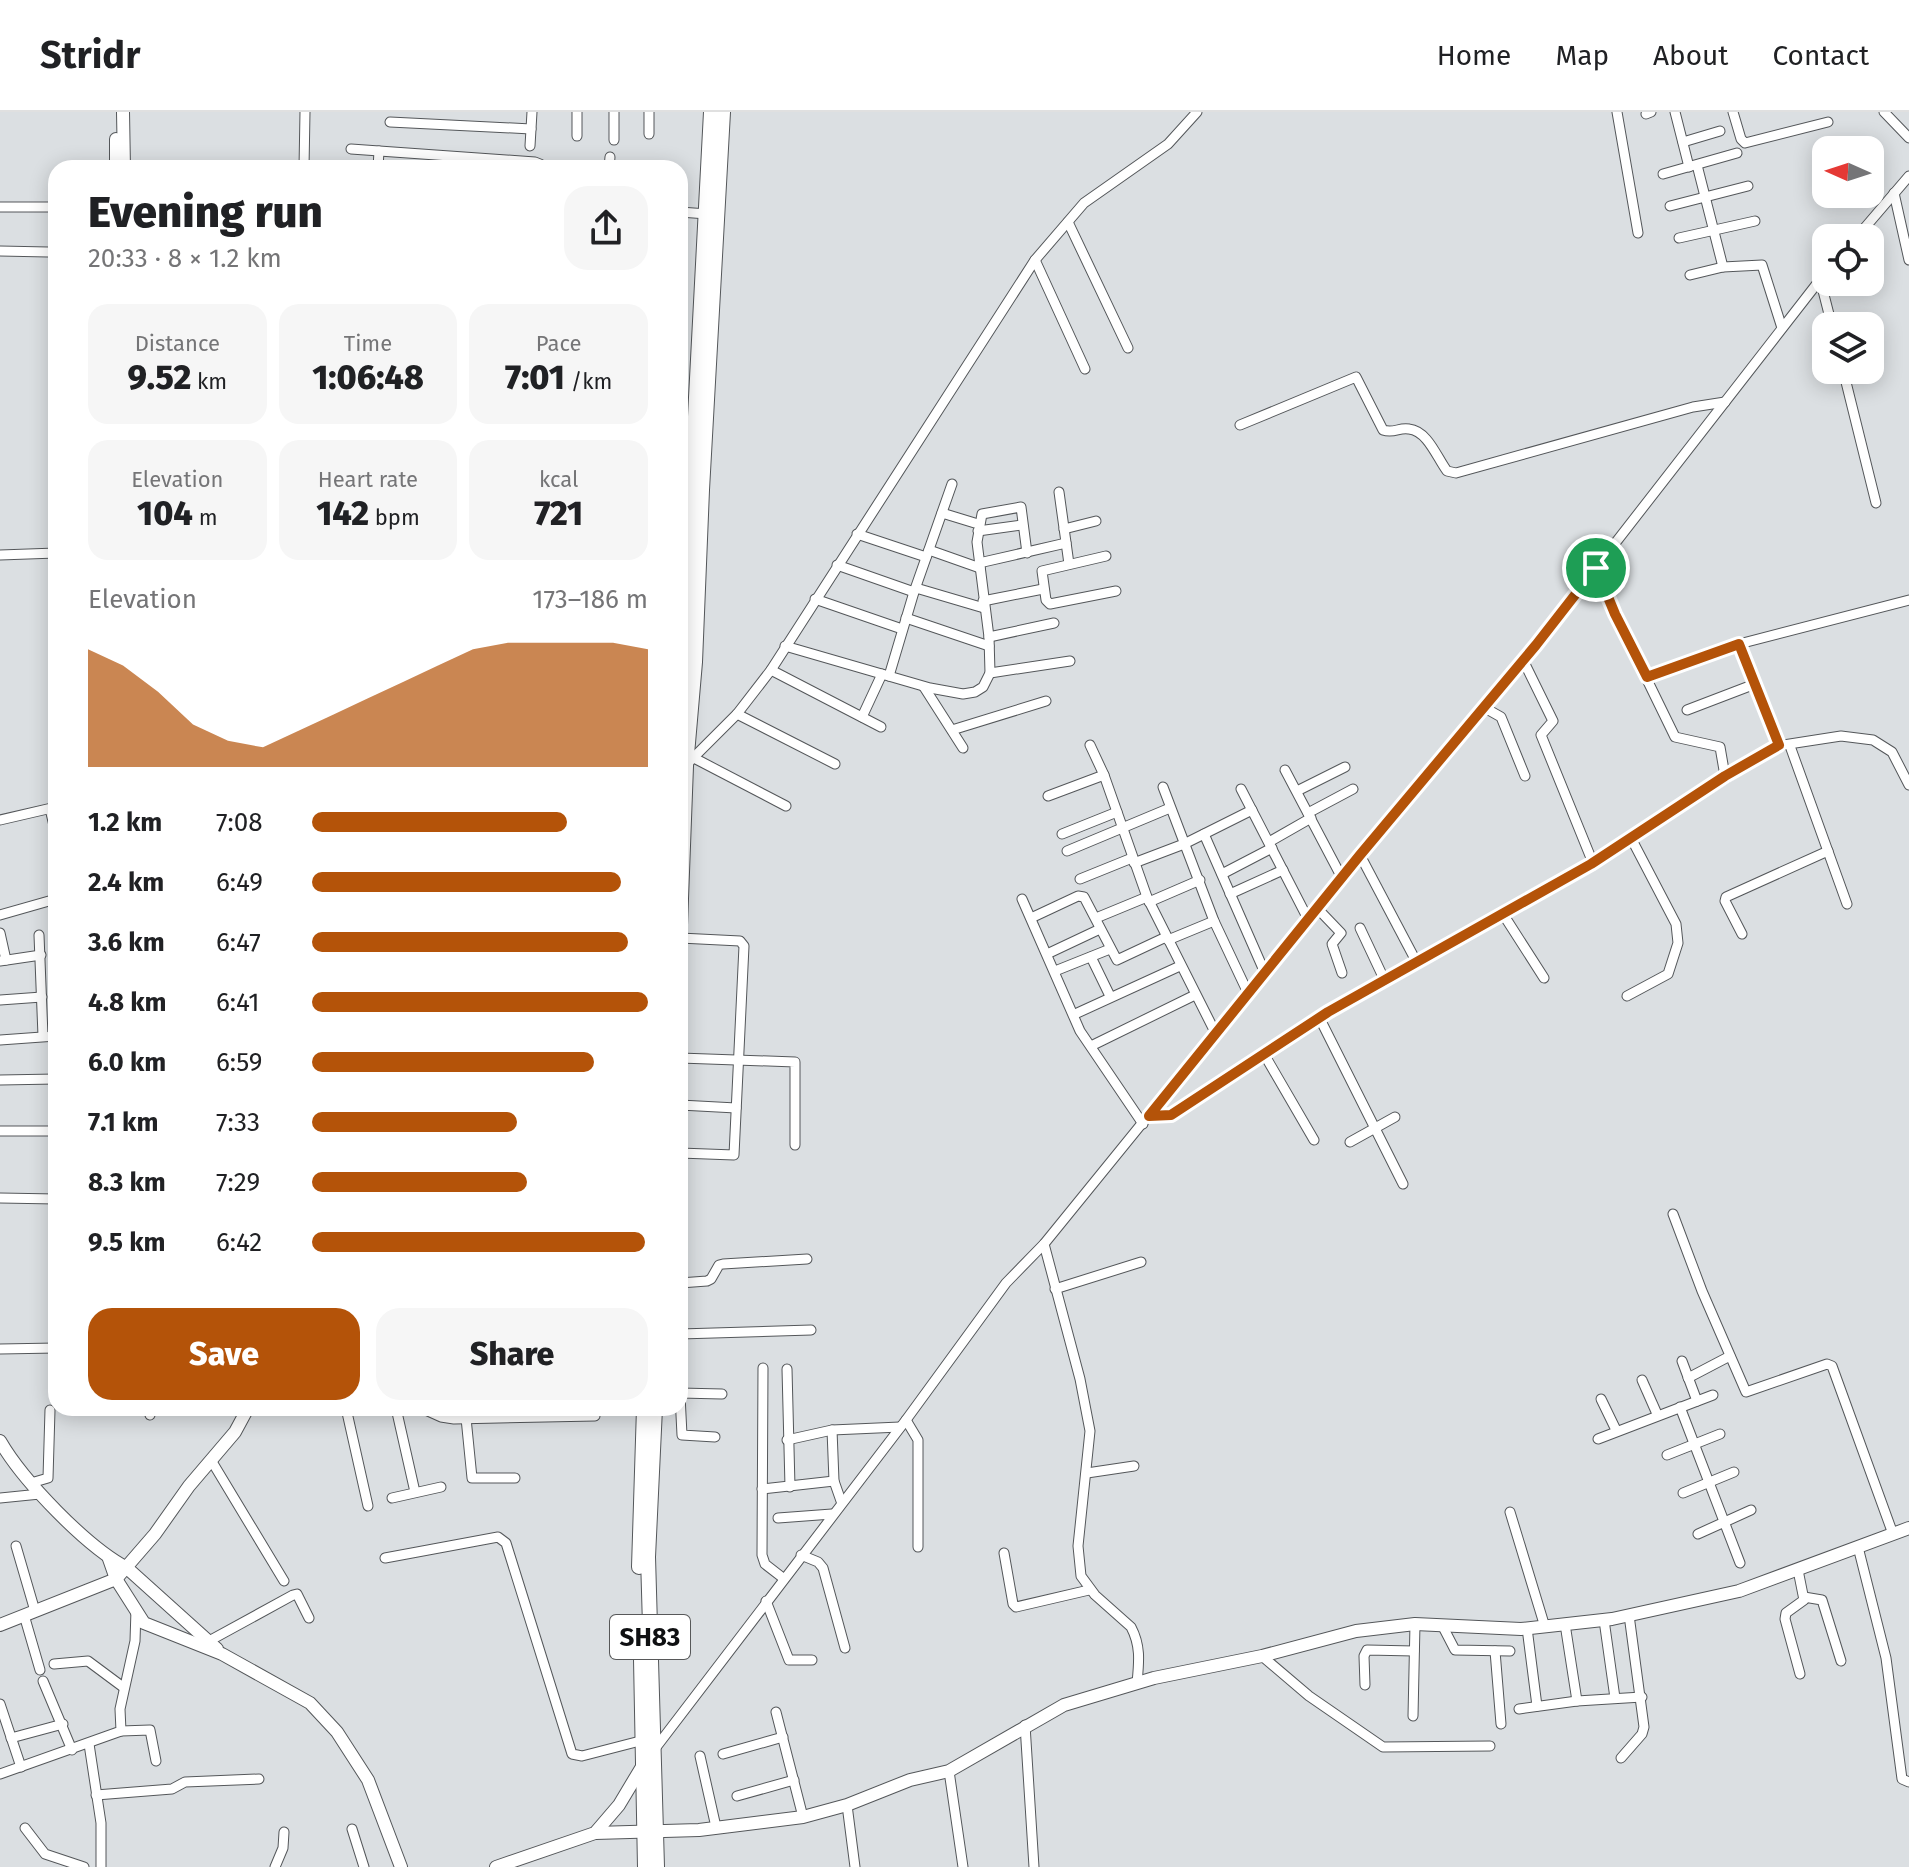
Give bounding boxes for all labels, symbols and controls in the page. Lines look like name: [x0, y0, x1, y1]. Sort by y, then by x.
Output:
text: Stridr: [40, 32, 140, 78]
text: Home: [1437, 39, 1511, 72]
text: Map: [1555, 39, 1609, 72]
text: About: [1653, 39, 1728, 72]
text: Contact: [1772, 39, 1869, 72]
north arrow: [1812, 136, 1884, 208]
map controls: [1812, 136, 1884, 384]
text: Evening run: [88, 186, 323, 239]
button: share: [564, 186, 648, 270]
button: locate: [1812, 224, 1884, 296]
text: 20:33 · 8 × 1.2 km: [88, 243, 282, 274]
button: layers: [1812, 312, 1884, 384]
text: Distance: [135, 330, 220, 357]
text: Time: [344, 330, 392, 357]
text: Pace: [536, 330, 581, 357]
text: 9.52: [127, 357, 191, 398]
text: 1:06:48: [312, 357, 424, 398]
text: 7:01: [505, 357, 565, 398]
text: km: [191, 368, 227, 395]
text: /km: [565, 368, 612, 395]
text: Elevation: [131, 466, 223, 493]
text: Heart rate: [318, 466, 418, 493]
text: kcal: [539, 466, 578, 493]
text: 104: [137, 493, 193, 534]
text: 142: [316, 493, 369, 534]
text: 721: [534, 493, 583, 534]
text: m: [193, 504, 218, 531]
text: bpm: [369, 504, 420, 531]
pin: [1562, 534, 1630, 602]
icon: arrive: [1574, 546, 1618, 590]
text: Elevation: [88, 584, 197, 615]
text: 173–186 m: [532, 584, 648, 615]
text: 1.2 km: [88, 807, 162, 838]
text: 7:08: [216, 807, 263, 838]
text: 2.4 km: [88, 867, 164, 898]
text: 6:49: [216, 867, 263, 898]
text: 3.6 km: [88, 927, 165, 958]
text: 6:47: [216, 927, 261, 958]
text: 4.8 km: [88, 987, 167, 1018]
text: 6:41: [216, 987, 260, 1018]
text: 6.0 km: [88, 1047, 166, 1078]
text: 6:59: [216, 1047, 263, 1078]
text: 7.1 km: [88, 1107, 158, 1138]
text: 7:33: [216, 1107, 260, 1138]
text: 8.3 km: [88, 1167, 166, 1198]
text: 7:29: [216, 1167, 260, 1198]
text: 9.5 km: [88, 1227, 165, 1258]
text: 6:42: [216, 1227, 262, 1258]
button: Save: [88, 1308, 360, 1400]
button: Share: [376, 1308, 648, 1400]
road number: SH83: [610, 1615, 690, 1659]

